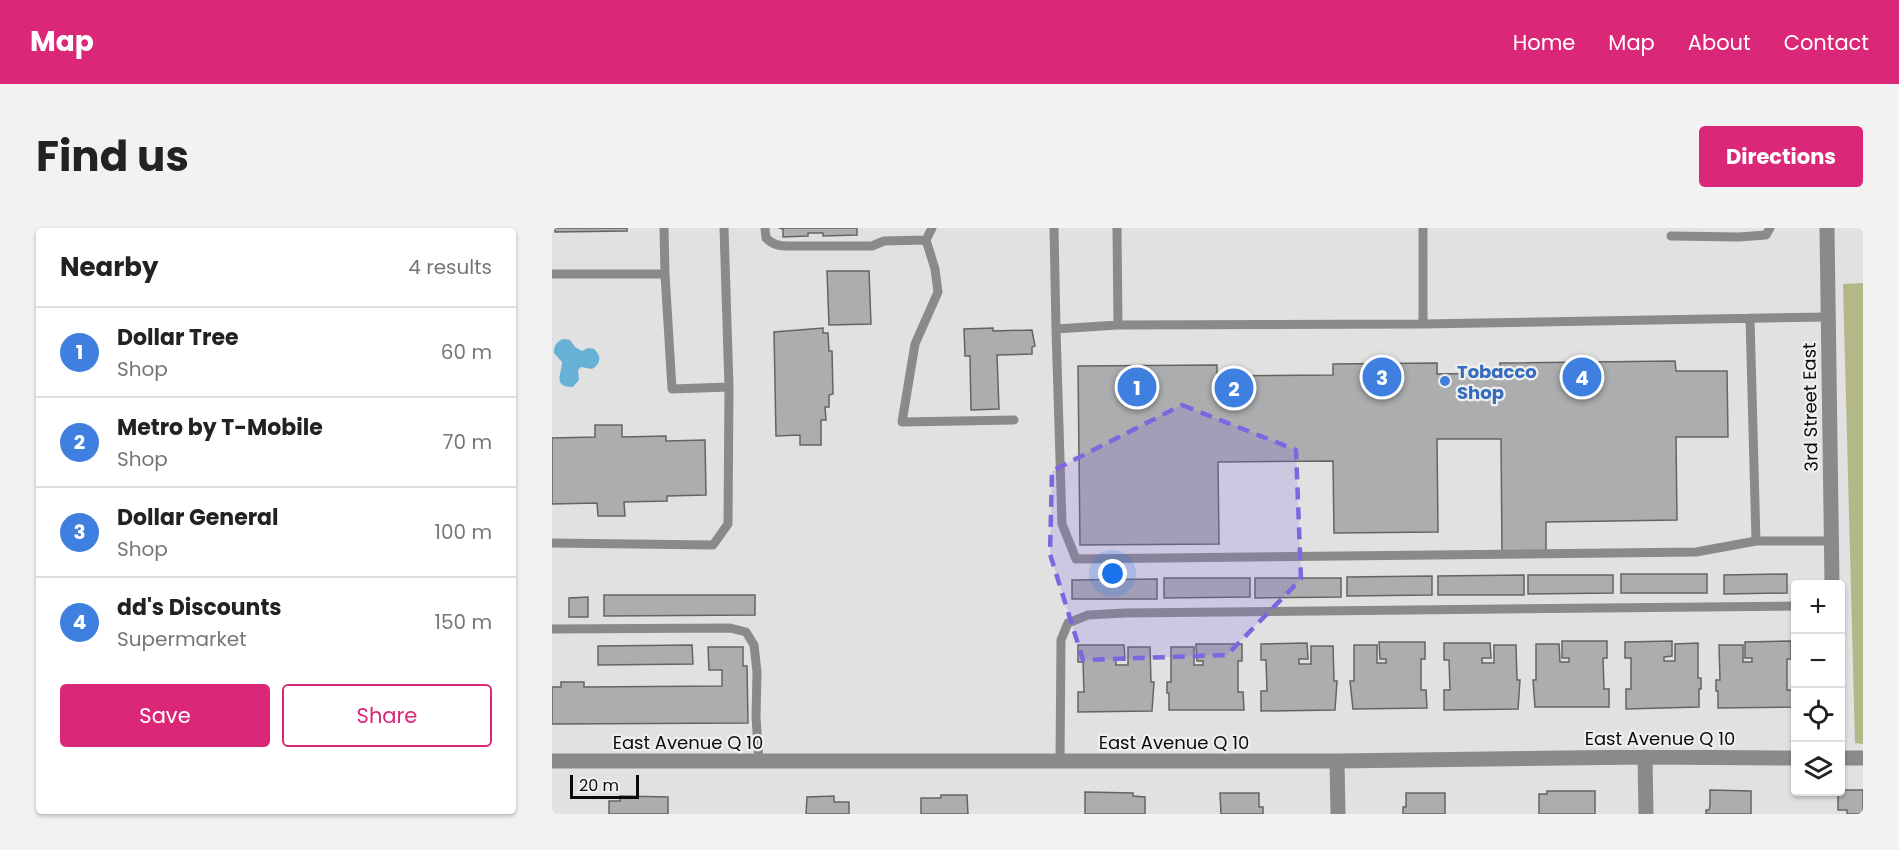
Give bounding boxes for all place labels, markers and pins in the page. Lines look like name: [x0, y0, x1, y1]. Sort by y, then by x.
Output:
pin: 3: [1362, 354, 1402, 400]
pin: 4: [1562, 354, 1602, 400]
place label: Tobacco Shop: [1457, 359, 1537, 405]
pin: 1: [1118, 364, 1156, 410]
pin: 2: [1214, 366, 1254, 410]
marker: Tobacco Shop: [1438, 374, 1452, 388]

